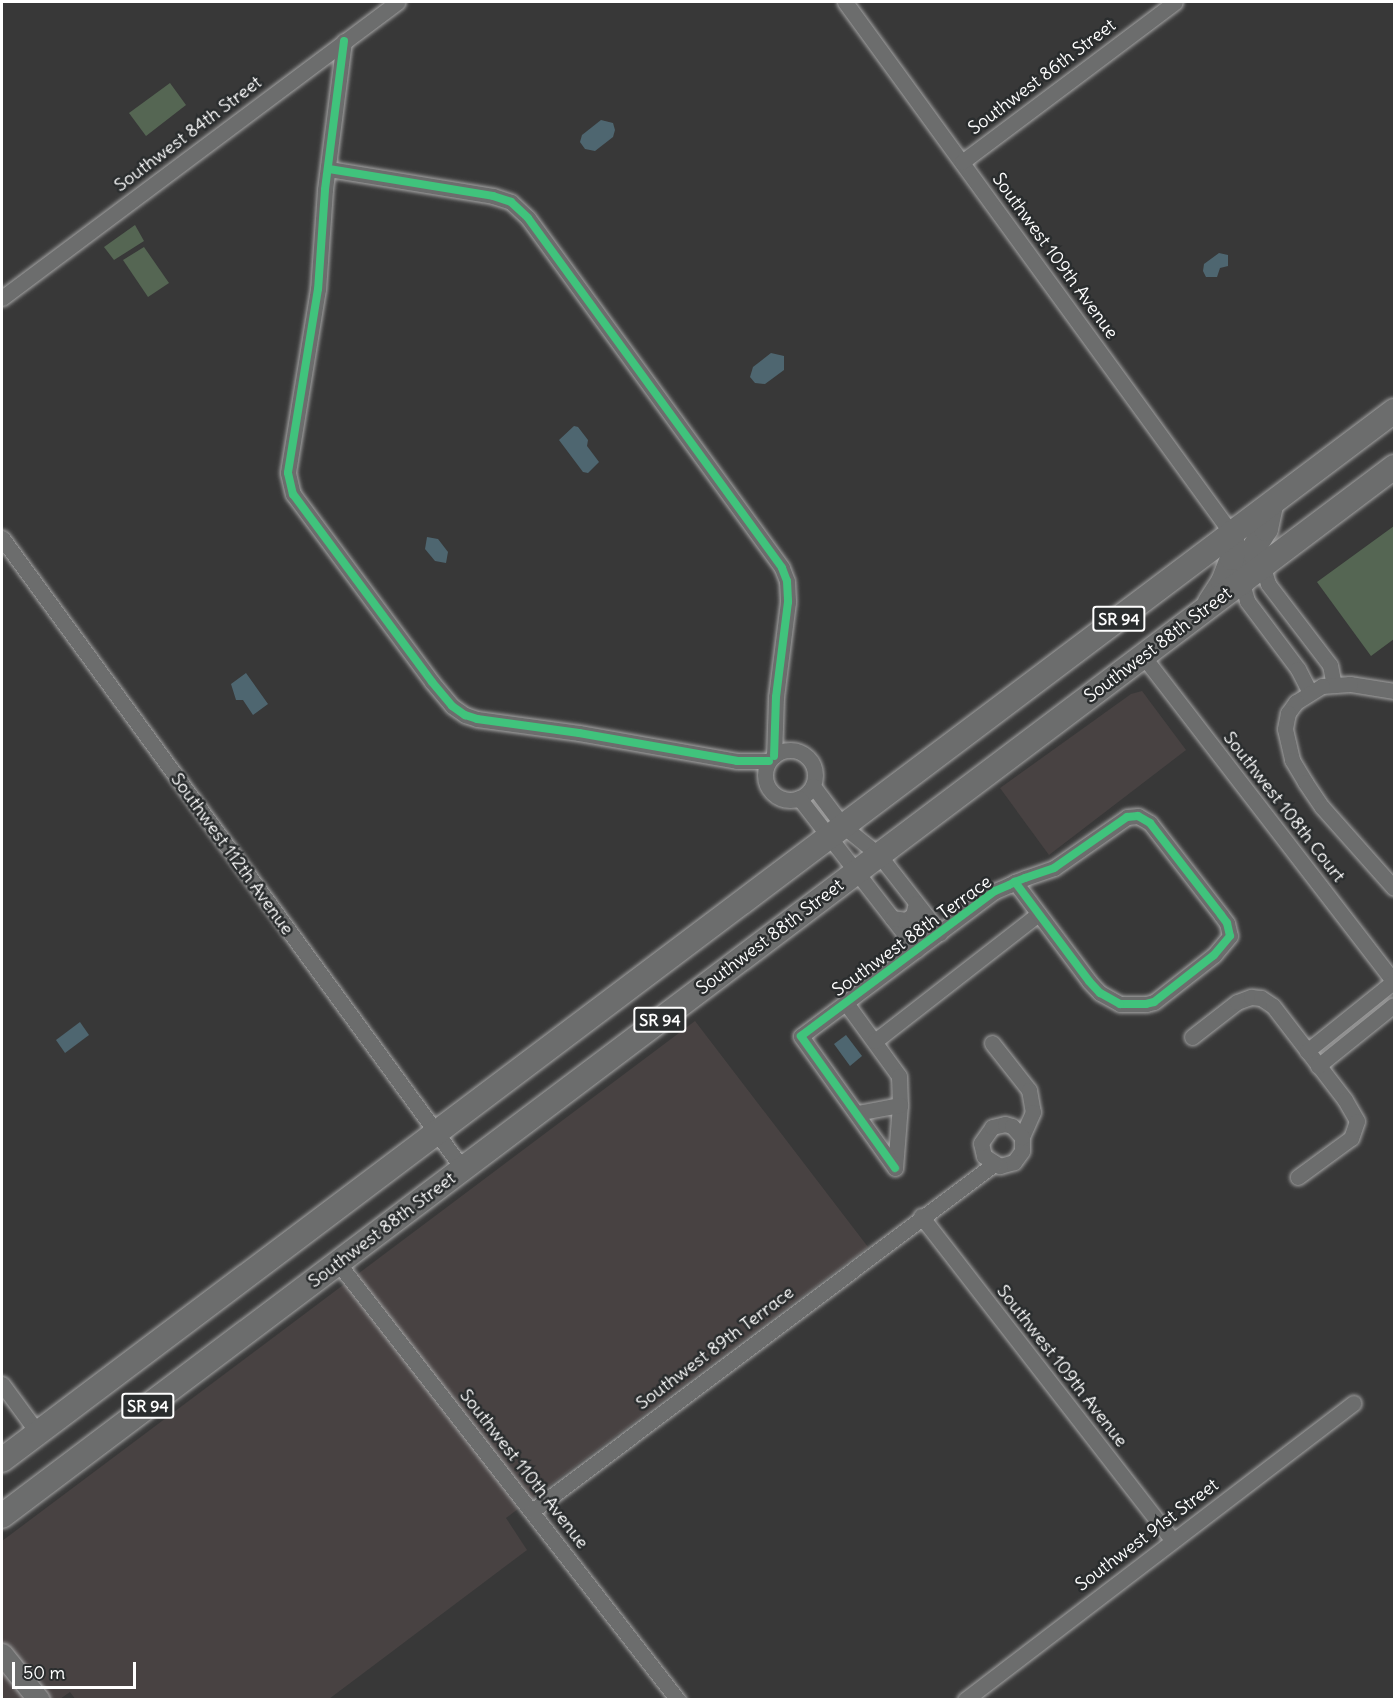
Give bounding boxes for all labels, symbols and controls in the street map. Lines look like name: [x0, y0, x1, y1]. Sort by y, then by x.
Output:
street label: Southwest 86th Street: [964, 15, 1120, 139]
street label: Southwest 84th Street: [110, 72, 266, 196]
street label: Southwest 109th Avenue: [988, 169, 1122, 343]
street label: Southwest 88th Street: [1080, 583, 1236, 707]
road number: SR 94: [1092, 606, 1146, 632]
street label: Southwest 108th Court: [1218, 727, 1350, 887]
street label: Southwest 112th Avenue: [166, 769, 298, 939]
street label: Southwest 88th Terrace: [828, 871, 996, 1001]
street label: Southwest 88th Street: [692, 875, 848, 999]
road number: SR 94: [633, 1007, 687, 1033]
street label: Southwest 88th Street: [304, 1168, 460, 1292]
street label: Southwest 109th Avenue: [992, 1281, 1132, 1451]
street label: Southwest 89th Terrace: [632, 1282, 798, 1414]
street label: Southwest 110th Avenue: [455, 1385, 593, 1553]
road number: SR 94: [121, 1393, 175, 1419]
street label: Southwest 91st Street: [1071, 1474, 1223, 1596]
scale bar: [15, 1650, 140, 1688]
text: 50 m: [23, 1661, 65, 1684]

